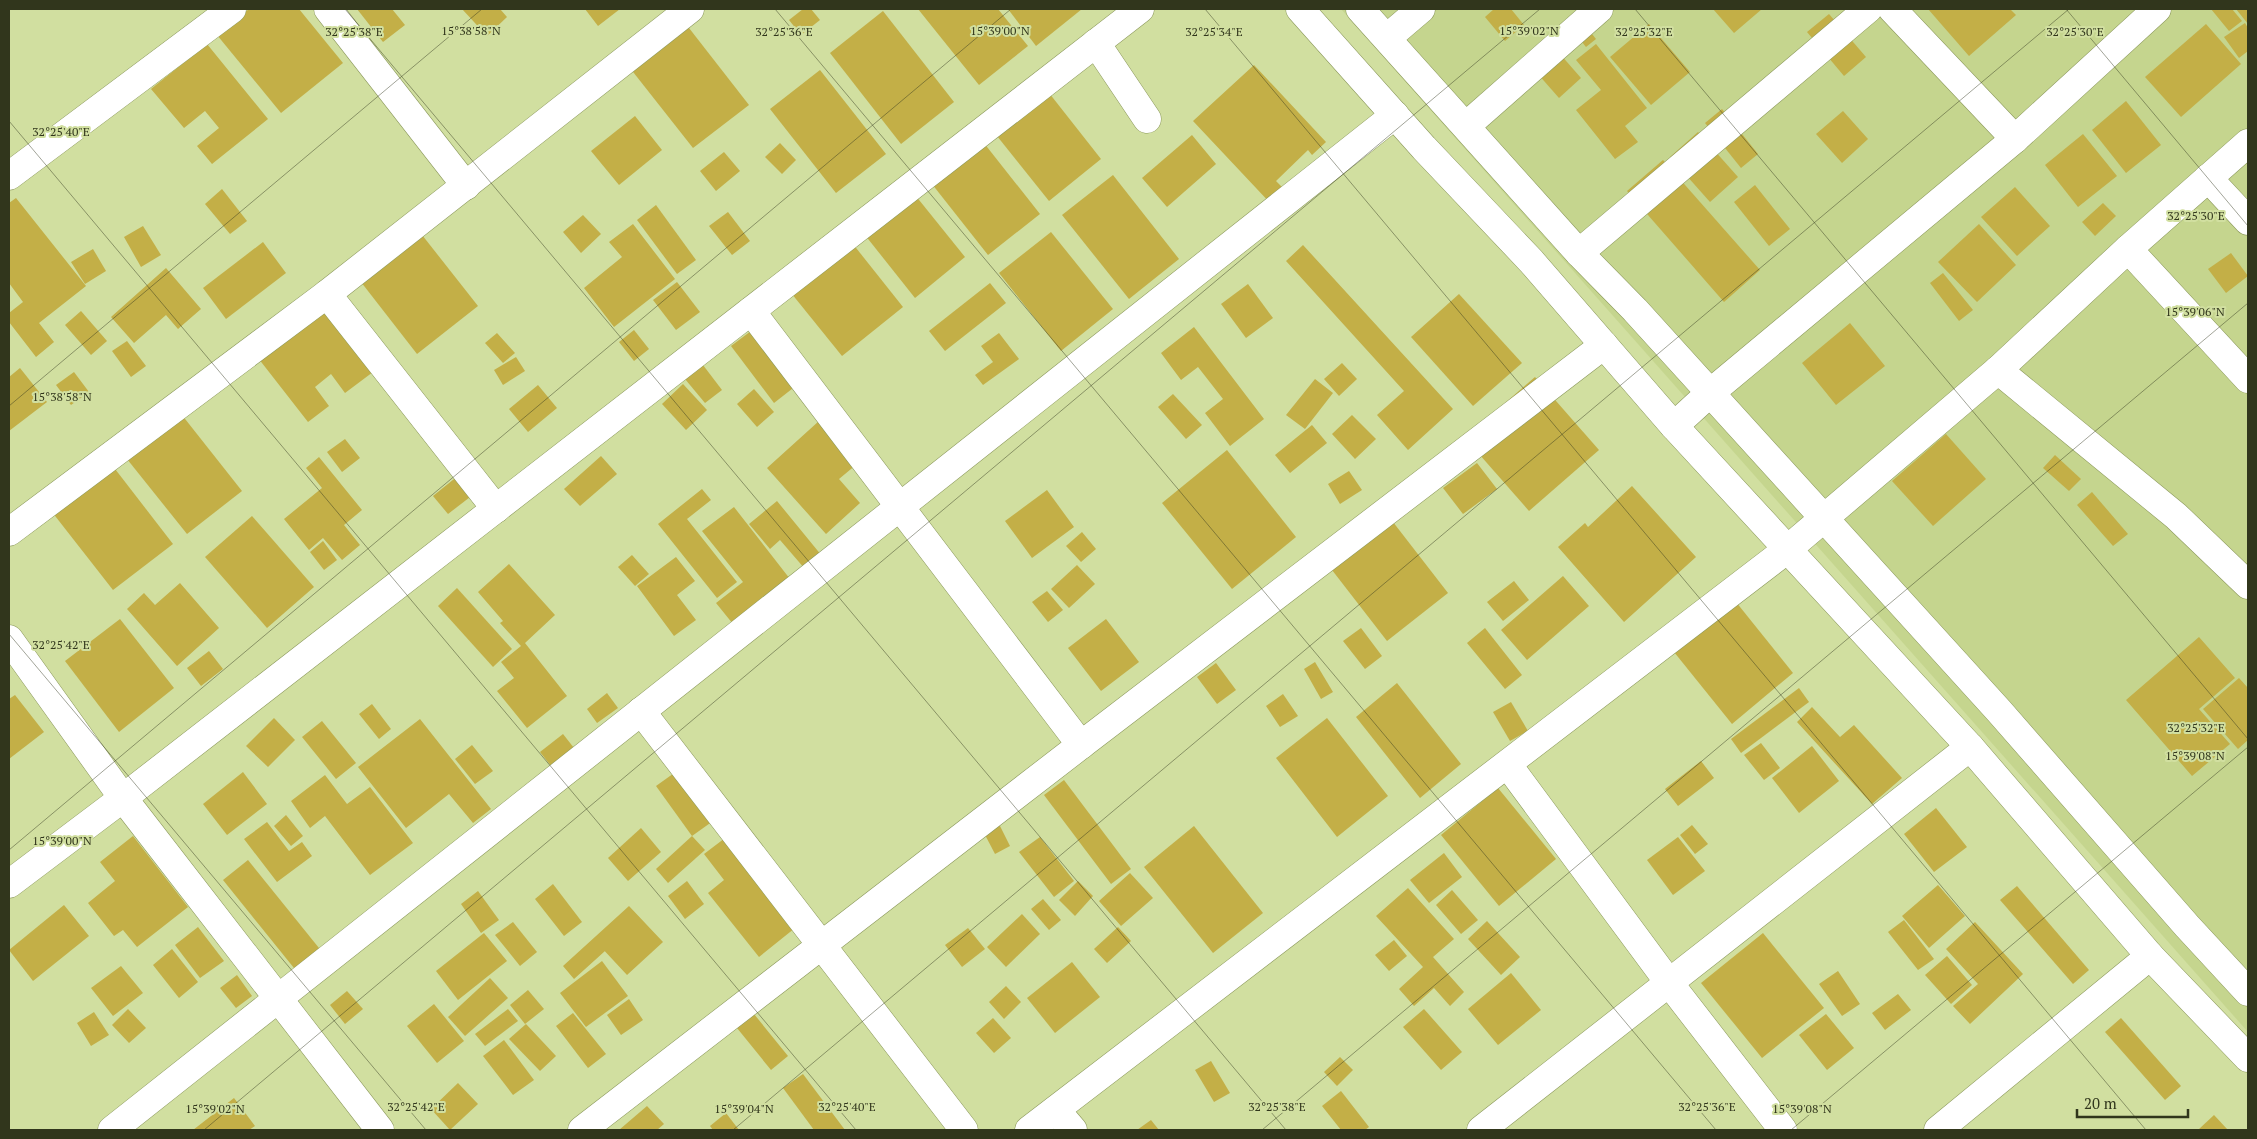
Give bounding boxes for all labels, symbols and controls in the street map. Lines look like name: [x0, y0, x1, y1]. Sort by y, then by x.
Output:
text: 15°38'58"N: [441, 23, 501, 38]
text: 15°39'00"N: [970, 23, 1030, 38]
text: 15°39'02"N: [1499, 23, 1559, 38]
text: 32°25'38"E: [325, 24, 383, 39]
text: 32°25'36"E: [755, 24, 813, 39]
text: 32°25'34"E: [1185, 24, 1243, 39]
text: 32°25'32"E: [1615, 24, 1673, 39]
text: 32°25'30"E: [2046, 24, 2104, 39]
text: 32°25'40"E: [32, 124, 90, 139]
text: 32°25'30"E: [2167, 208, 2225, 223]
text: 15°39'06"N: [2165, 304, 2225, 319]
text: 15°38'58"N: [32, 389, 92, 404]
text: 32°25'42"E: [32, 637, 90, 652]
text: 32°25'32"E: [2167, 720, 2225, 735]
text: 15°39'08"N: [2165, 748, 2225, 763]
text: 15°39'00"N: [32, 833, 92, 848]
scale bar: [2077, 1086, 2188, 1118]
text: 20 m: [2084, 1093, 2117, 1113]
text: 32°25'42"E: [387, 1099, 445, 1114]
text: 32°25'40"E: [818, 1099, 876, 1114]
text: 32°25'38"E: [1248, 1099, 1306, 1114]
text: 32°25'36"E: [1678, 1099, 1736, 1114]
text: 15°39'02"N: [185, 1101, 245, 1116]
text: 15°39'04"N: [714, 1101, 774, 1116]
text: 15°39'08"N: [1772, 1101, 1832, 1116]

